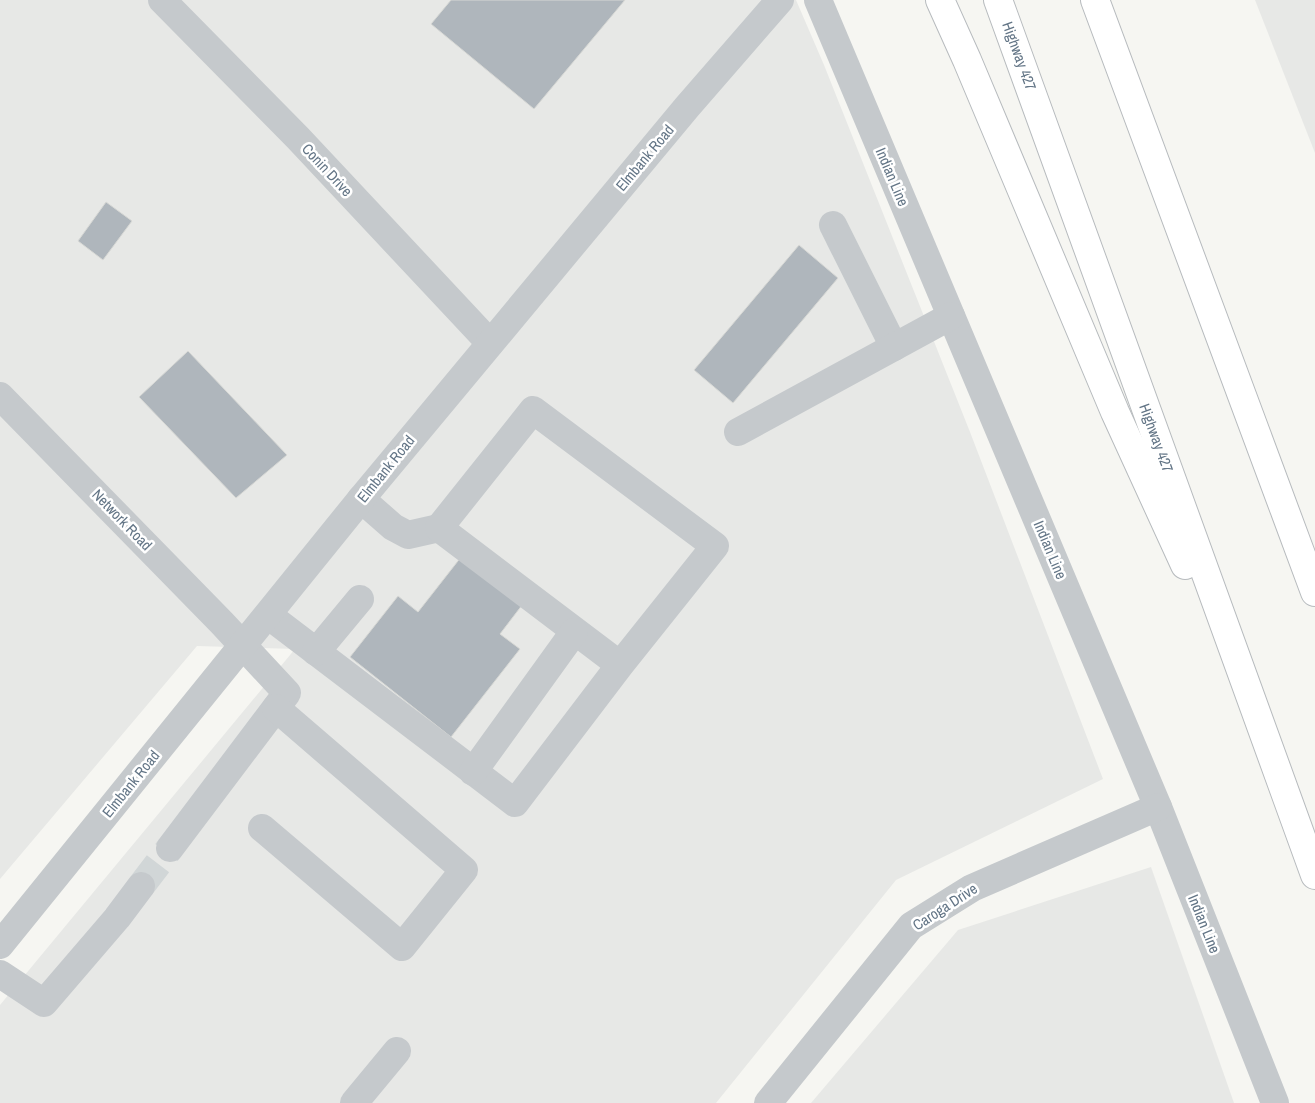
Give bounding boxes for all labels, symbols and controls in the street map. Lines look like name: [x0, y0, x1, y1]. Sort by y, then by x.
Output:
street label: Highway 427: [997, 19, 1042, 93]
street label: Elmbank Road: [611, 120, 679, 195]
street label: Conin Drive: [297, 138, 358, 201]
street label: Indian Line: [871, 144, 914, 209]
street label: Highway 427: [1134, 401, 1179, 475]
street label: Elmbank Road: [352, 431, 419, 507]
street label: Network Road: [88, 484, 157, 555]
street label: Indian Line: [1029, 517, 1072, 582]
street label: Elmbank Road: [97, 746, 164, 822]
street label: Caroga Drive: [908, 878, 981, 935]
street label: Indian Line: [1183, 891, 1226, 956]

